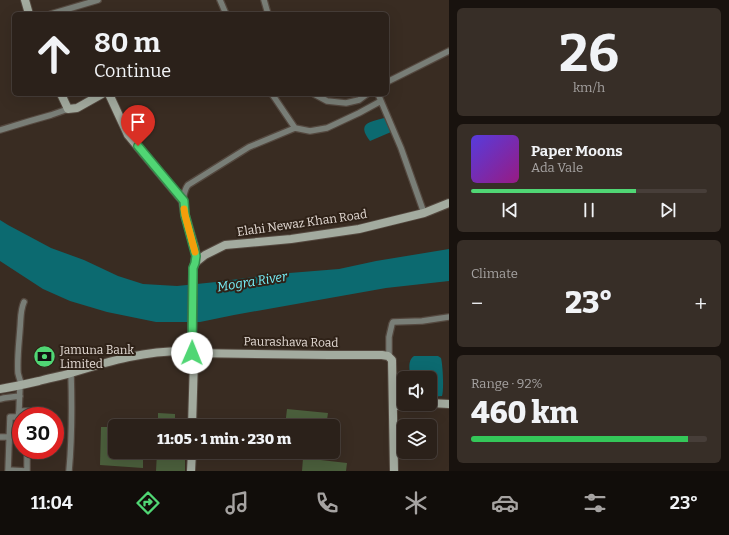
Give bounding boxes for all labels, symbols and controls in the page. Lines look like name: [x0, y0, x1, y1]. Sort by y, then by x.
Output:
text: 26: [559, 22, 619, 85]
text: 80 m: [94, 26, 160, 59]
icon: ahead: [28, 28, 80, 80]
text: Continue: [94, 60, 171, 82]
text: km/h: [573, 80, 605, 95]
pin: [121, 105, 155, 146]
icon: arrive: [127, 111, 149, 133]
text: Paper Moons: [531, 142, 623, 160]
text: Ada Vale: [531, 160, 583, 175]
icon: previous: [499, 199, 521, 221]
icon: pause: [578, 199, 600, 221]
icon: next: [657, 199, 679, 221]
street label: Elahi Newaz Khan Road: [236, 207, 368, 239]
text: Climate: [471, 266, 518, 281]
water label: Mogra River: [216, 268, 289, 294]
text: 23°: [565, 285, 613, 321]
text: −: [471, 290, 483, 317]
text: +: [694, 290, 707, 317]
position arrow: [171, 332, 213, 374]
street label: Paurashava Road: [243, 334, 339, 350]
place label: Jamuna Bank Limited: [59, 343, 134, 371]
bank icon: Jamuna Bank Limited: [32, 344, 58, 370]
map controls: [397, 371, 437, 459]
button: sound: [397, 371, 437, 411]
text: Range · 92%: [471, 376, 543, 391]
text: 460 km: [471, 395, 578, 431]
speed limit sign: 30: [12, 407, 64, 459]
button: layers: [397, 419, 437, 459]
text: 11:05 · 1 min · 230 m: [157, 430, 291, 448]
icon: directions: [134, 489, 162, 517]
icon: music: [223, 489, 251, 517]
icon: phone: [313, 489, 341, 517]
icon: climate: [402, 489, 430, 517]
icon: car: [491, 489, 519, 517]
icon: filters: [581, 489, 609, 517]
text: 11:04: [31, 492, 73, 514]
text: 23°: [670, 492, 698, 514]

